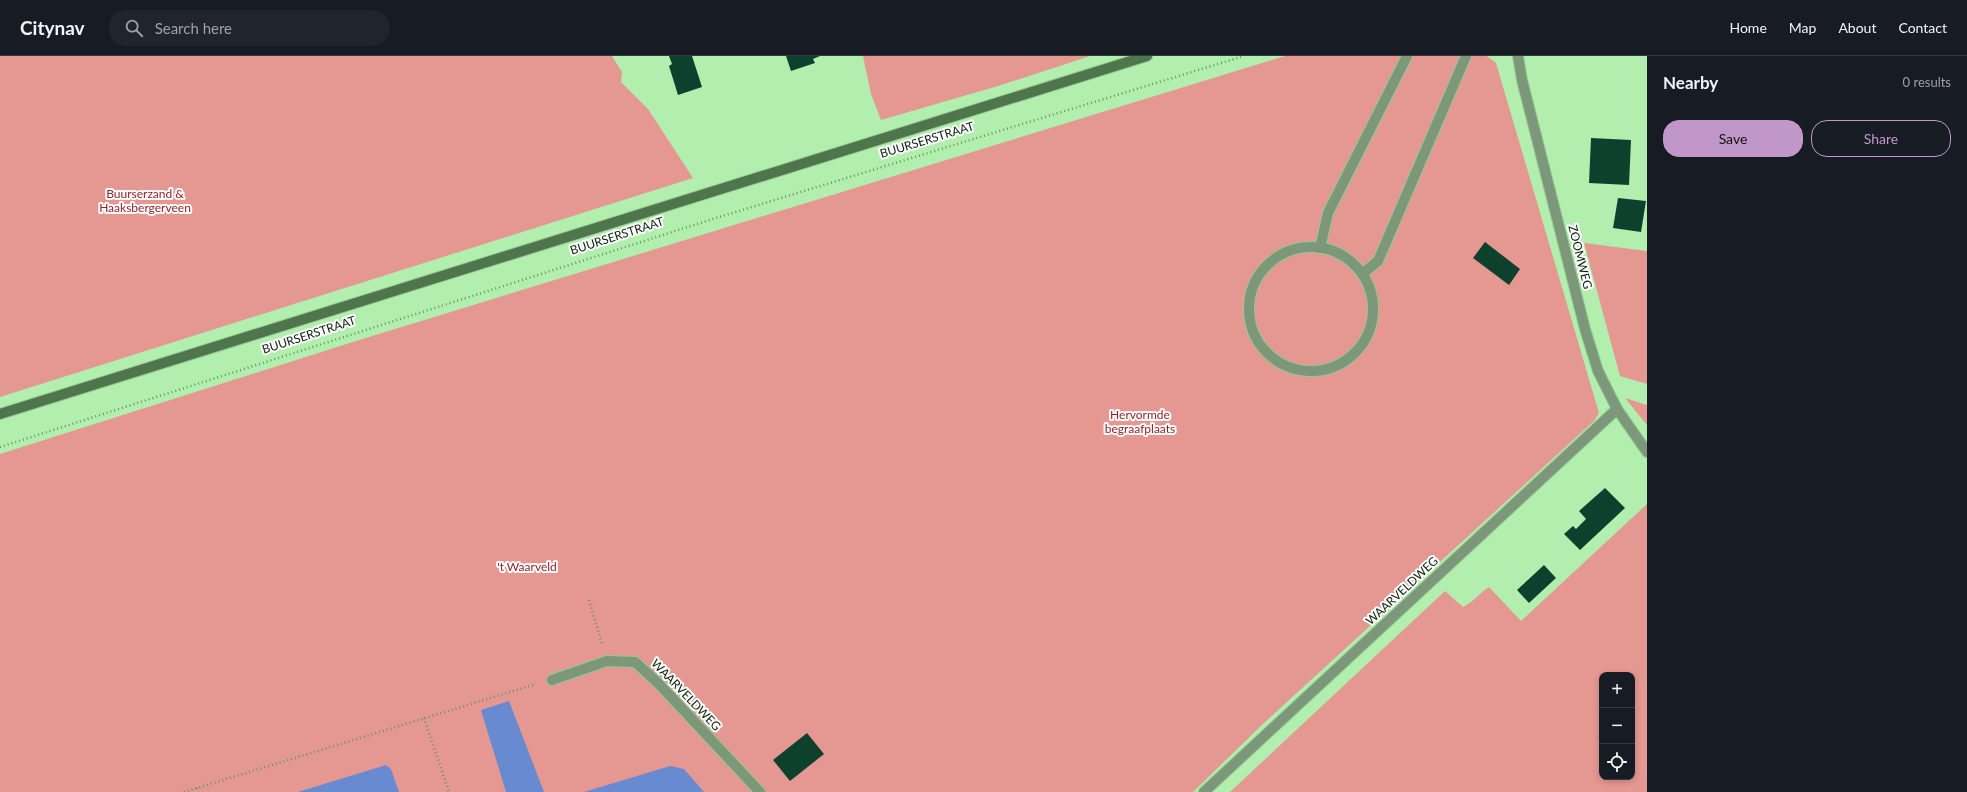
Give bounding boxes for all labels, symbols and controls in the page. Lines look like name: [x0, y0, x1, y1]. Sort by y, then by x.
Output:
search box: [109, 10, 389, 46]
text: Citynav: [20, 16, 85, 39]
icon: search: [123, 17, 145, 39]
text: Search here: [155, 19, 232, 37]
text: Home: [1729, 19, 1767, 36]
text: Map: [1789, 19, 1816, 36]
text: About: [1838, 19, 1876, 36]
text: Contact: [1898, 19, 1947, 36]
text: Nearby: [1663, 72, 1718, 93]
text: 0 results: [1903, 74, 1951, 90]
street label: BUURSERSTRAAT: [878, 118, 976, 161]
button: Save: [1663, 120, 1803, 157]
button: Share: [1811, 120, 1951, 157]
park label: Buurserzand & Haaksbergerveen: [99, 186, 191, 215]
street label: BUURSERSTRAAT: [568, 213, 666, 258]
street label: ZOOMWEG: [1565, 223, 1596, 291]
street label: BUURSERSTRAAT: [260, 312, 358, 357]
park label: Hervormde begraafplaats: [1105, 407, 1175, 436]
street label: WAARVELDWEG: [1362, 553, 1441, 628]
park label: 't Waarveld: [497, 559, 557, 574]
street label: WAARVELDWEG: [648, 656, 724, 734]
map controls: [1599, 672, 1635, 780]
button: +: [1599, 672, 1635, 708]
button: −: [1599, 708, 1635, 744]
button: locate: [1599, 744, 1635, 780]

